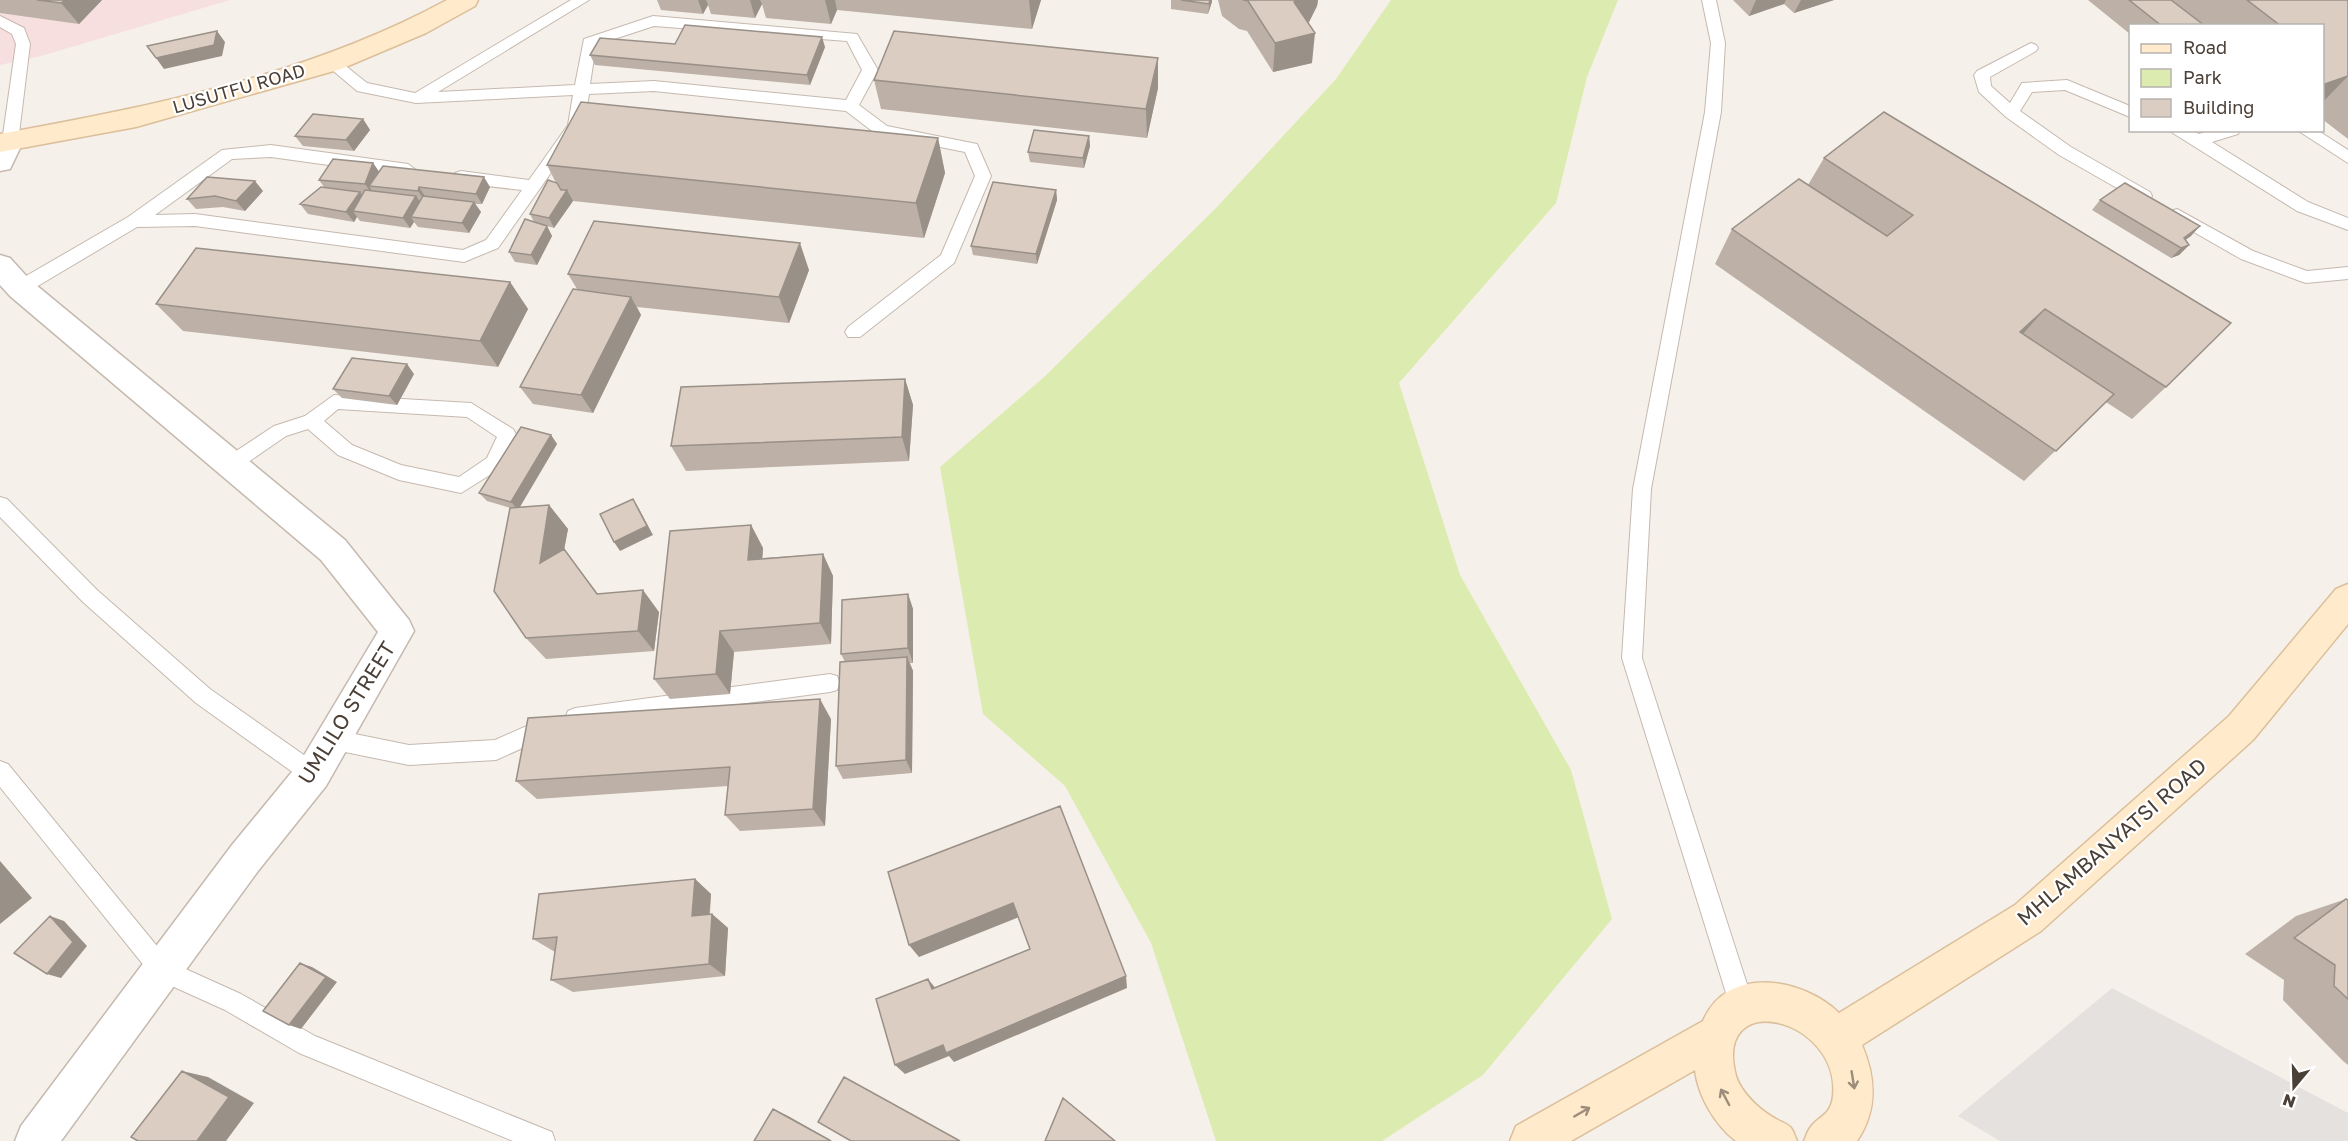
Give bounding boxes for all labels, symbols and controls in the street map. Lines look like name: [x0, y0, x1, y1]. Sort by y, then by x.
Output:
legend: [2129, 24, 2324, 132]
text: Road: [2183, 36, 2227, 58]
street label: LUSUTFU ROAD: [170, 59, 308, 117]
text: Park: [2183, 66, 2222, 88]
text: Building: [2183, 96, 2254, 118]
street label: UMLILO STREET: [292, 636, 400, 789]
street label: MHLAMBANYATSI ROAD: [2011, 752, 2211, 931]
north arrow: [2264, 1057, 2324, 1117]
one-way arrow: [1848, 1069, 1859, 1089]
one-way arrow: [1719, 1089, 1731, 1106]
text: N: [2280, 1090, 2298, 1113]
one-way arrow: [1573, 1106, 1590, 1118]

